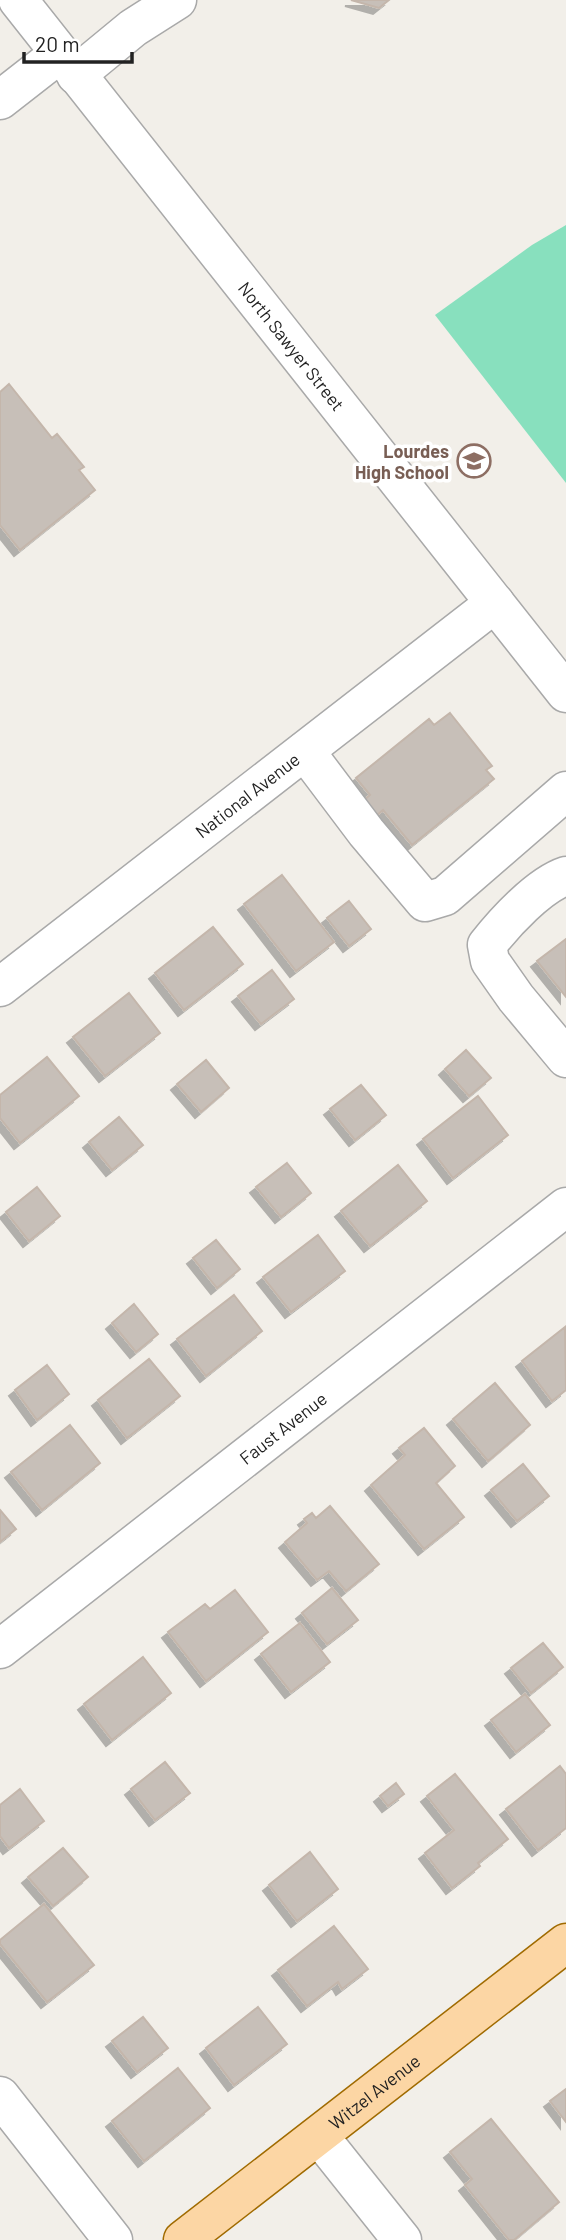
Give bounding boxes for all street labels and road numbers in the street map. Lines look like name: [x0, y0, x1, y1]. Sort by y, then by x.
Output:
street label: North Sawyer Street: [234, 277, 349, 415]
street label: National Avenue: [191, 748, 304, 843]
street label: Faust Avenue: [235, 1387, 331, 1469]
street label: Witzel Avenue: [324, 2049, 424, 2134]

